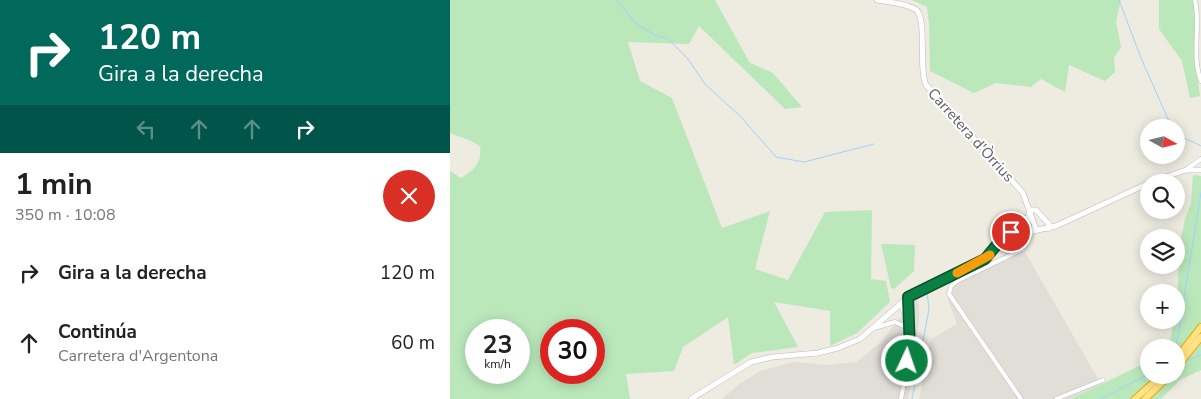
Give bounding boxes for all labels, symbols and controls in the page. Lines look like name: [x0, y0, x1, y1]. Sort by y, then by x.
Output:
text: 120 m: [98, 14, 201, 61]
icon: right: [15, 20, 80, 85]
text: Gira a la derecha: [98, 59, 264, 89]
street label: Carretera d'Òrrius: [923, 83, 1019, 186]
icon: left: [132, 115, 160, 143]
icon: ahead: [185, 115, 213, 143]
icon: ahead: [238, 115, 266, 143]
icon: right: [291, 115, 319, 143]
north arrow: [1140, 119, 1185, 164]
map controls: [1140, 119, 1185, 384]
text: 1 min: [15, 164, 93, 205]
button: close: [383, 170, 435, 222]
button: search: [1140, 174, 1185, 219]
text: 350 m · 10:08: [15, 204, 116, 226]
pin: [990, 211, 1032, 253]
icon: arrive: [997, 218, 1025, 246]
button: layers: [1140, 229, 1185, 274]
icon: right: [15, 259, 43, 287]
text: Gira a la derecha: [58, 260, 207, 286]
text: 120 m: [380, 260, 435, 286]
button: +: [1140, 284, 1185, 329]
text: Continúa: [58, 319, 137, 345]
speed limit sign: 30: [540, 319, 605, 384]
text: 23: [482, 328, 513, 362]
icon: ahead: [15, 329, 43, 357]
text: 60 m: [391, 330, 435, 356]
position arrow: [880, 334, 932, 386]
button: −: [1140, 339, 1185, 384]
text: Carretera d'Argentona: [58, 345, 218, 367]
text: km/h: [484, 356, 511, 372]

